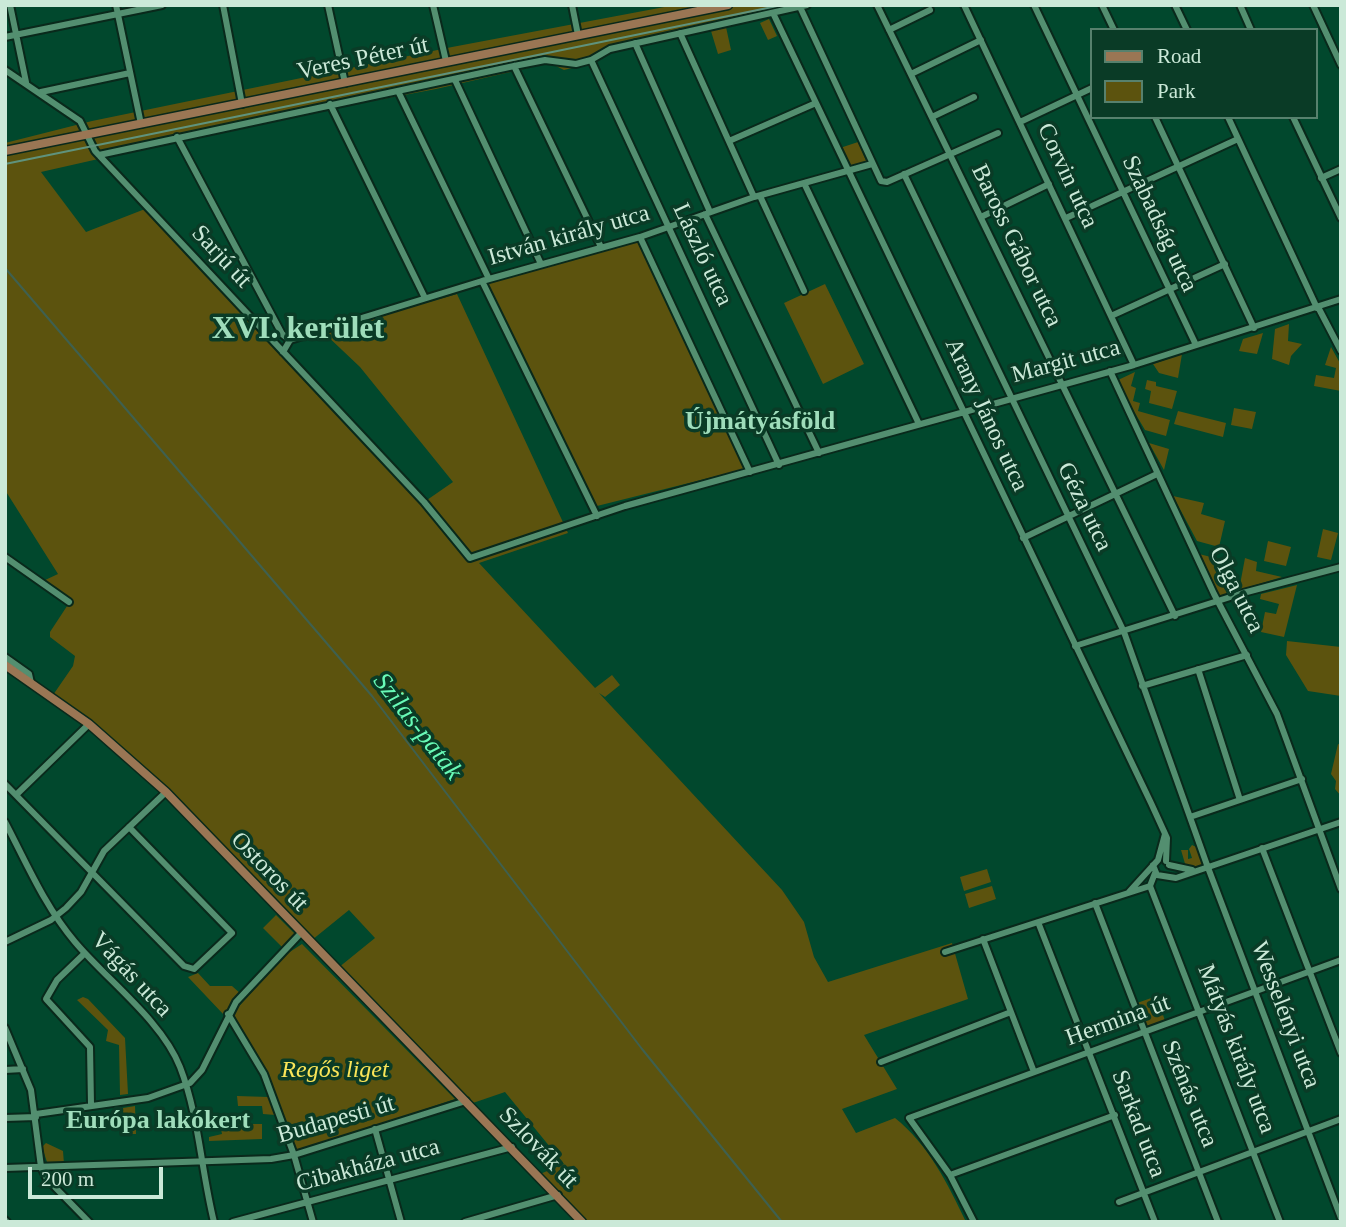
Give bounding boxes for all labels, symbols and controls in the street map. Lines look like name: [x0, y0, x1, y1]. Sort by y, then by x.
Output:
legend: [1090, 28, 1318, 119]
street label: Veres Péter út: [295, 31, 431, 87]
text: Road: [1157, 44, 1201, 68]
text: Park: [1157, 79, 1196, 103]
street label: Corvin utca: [1030, 119, 1104, 233]
street label: Szabadság utca: [1115, 151, 1203, 297]
street label: Baross Gábor utca: [964, 160, 1068, 332]
street label: István király utca: [485, 199, 653, 273]
street label: László utca: [666, 199, 738, 311]
street label: Sarjú út: [185, 220, 257, 294]
district label: XVI. kerület: [212, 311, 384, 349]
street label: Arany János utca: [938, 334, 1034, 496]
street label: Margit utca: [1009, 334, 1123, 390]
district label: Újmátyásföld: [685, 406, 835, 438]
street label: Géza utca: [1050, 458, 1118, 556]
street label: Olga utca: [1202, 542, 1270, 638]
water label: Szilas-patak: [366, 667, 468, 787]
street label: Ostoros út: [224, 826, 314, 918]
street label: Vágás utca: [84, 926, 178, 1024]
street label: Wesselényi utca: [1244, 938, 1326, 1092]
street label: Mátyás király utca: [1191, 960, 1281, 1138]
street label: Hermina út: [1062, 989, 1174, 1053]
street label: Szénás utca: [1155, 1036, 1223, 1152]
park label: Regős liget: [281, 1057, 389, 1085]
street label: Sarkad utca: [1104, 1066, 1172, 1182]
street label: Budapesti út: [274, 1090, 398, 1150]
street label: Szlovák út: [492, 1101, 584, 1195]
district label: Európa lakókert: [66, 1105, 250, 1137]
street label: Cibakháza utca: [293, 1133, 443, 1199]
scale bar: [32, 1154, 166, 1198]
text: 200 m: [41, 1167, 94, 1191]

